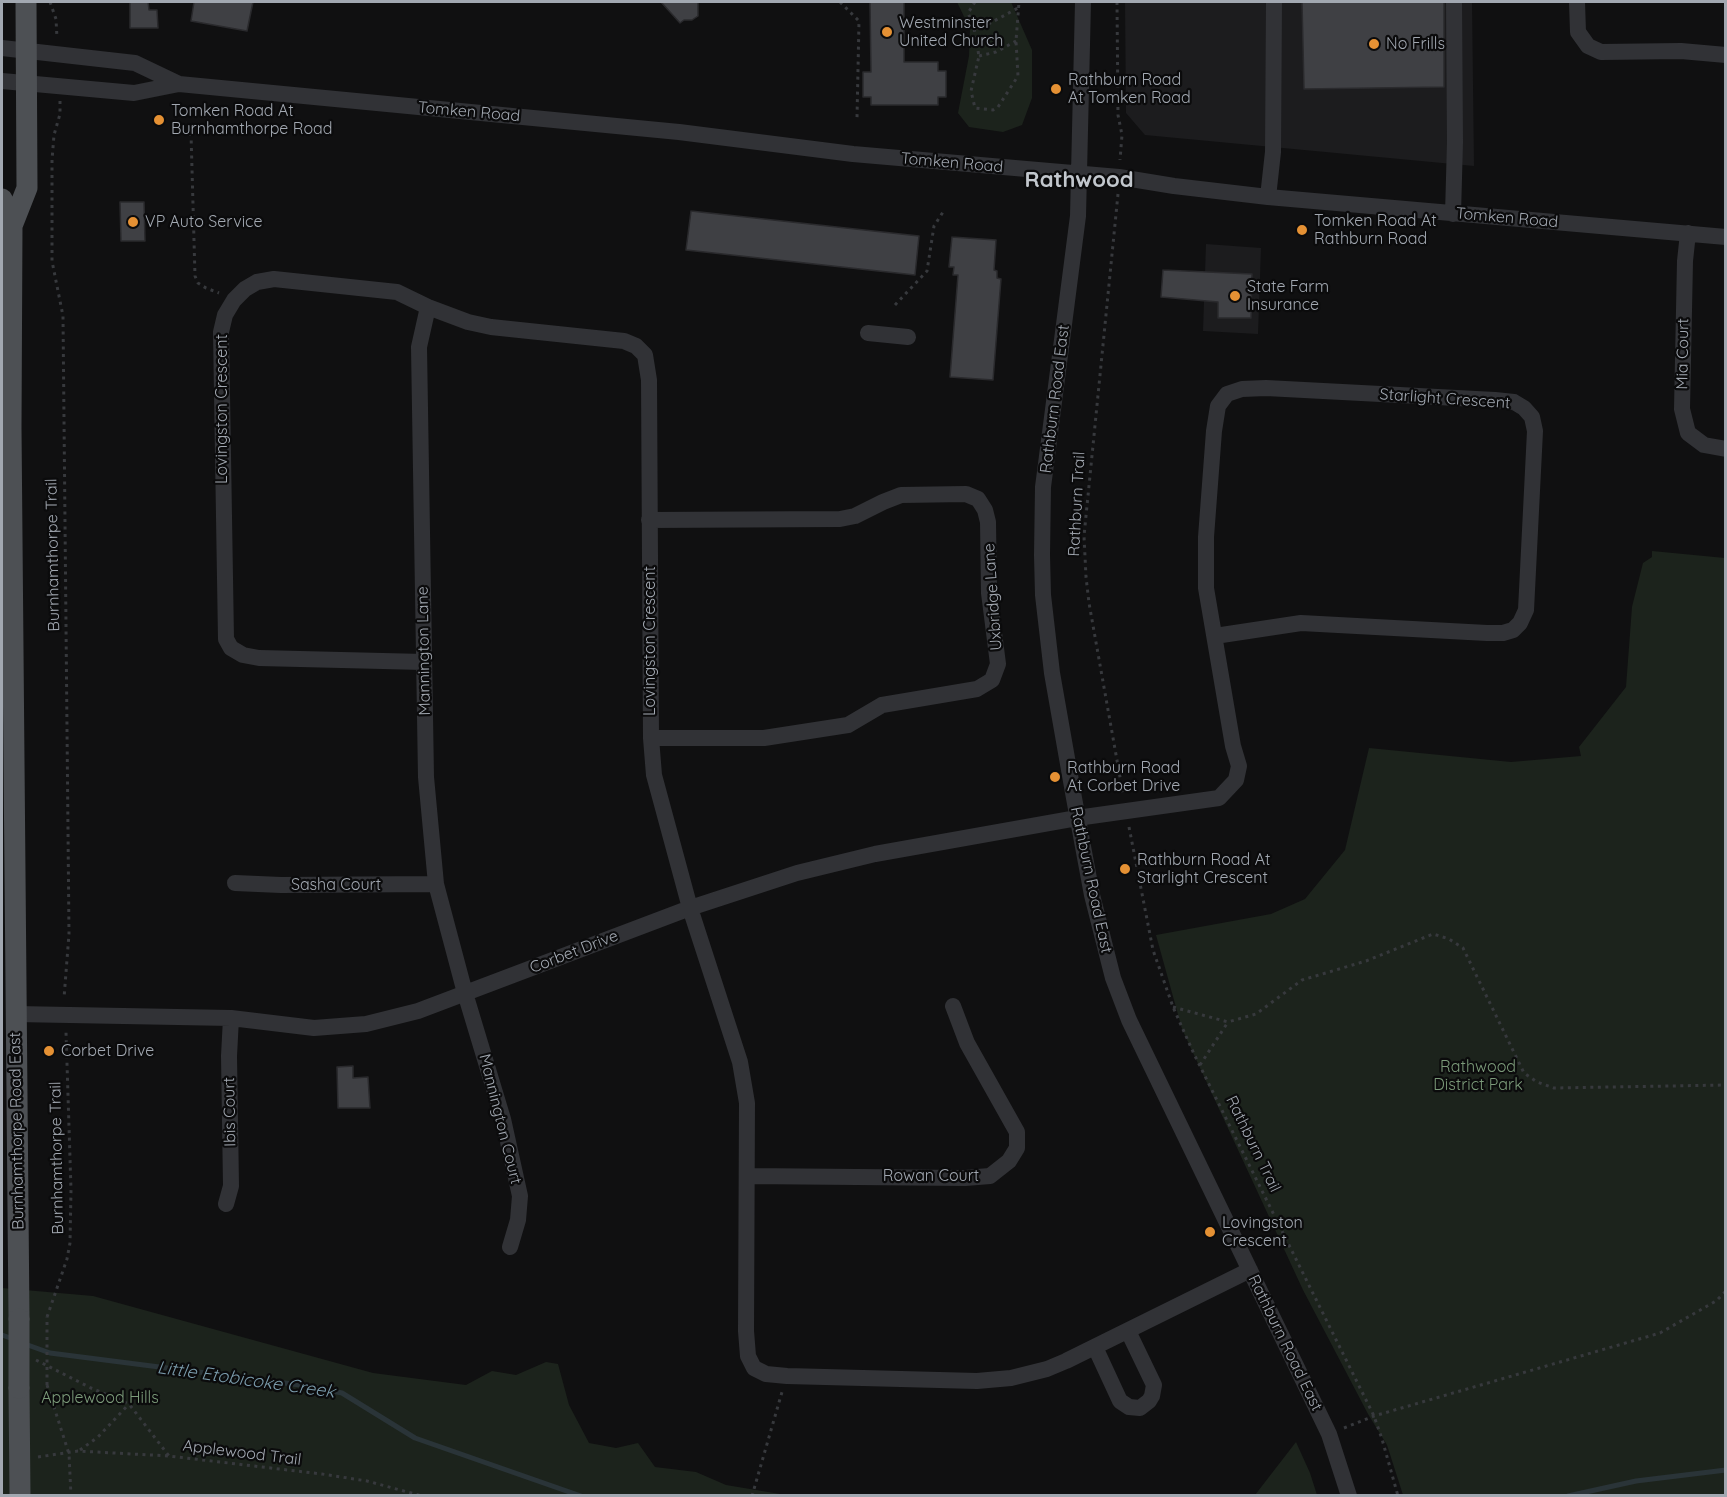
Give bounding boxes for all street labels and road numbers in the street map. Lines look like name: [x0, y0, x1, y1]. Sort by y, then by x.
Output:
street label: Tomken Road: [417, 98, 521, 126]
street label: Tomken Road: [900, 149, 1004, 177]
street label: Tomken Road: [1455, 204, 1559, 232]
street label: Mia Court: [1673, 318, 1693, 390]
street label: Rathburn Road East: [1036, 324, 1074, 474]
street label: Lovingston Crescent: [212, 334, 232, 484]
street label: Starlight Crescent: [1379, 385, 1511, 413]
street label: Rathburn Trail: [1065, 451, 1089, 557]
street label: Burnhamthorpe Trail: [42, 478, 64, 632]
street label: Uxbridge Lane: [980, 543, 1006, 651]
street label: Lovingston Crescent: [640, 566, 660, 716]
street label: Mannington Lane: [413, 586, 435, 716]
street label: Rathburn Road East: [1066, 805, 1116, 955]
street label: Sasha Court: [291, 875, 381, 895]
street label: Corbet Drive: [527, 926, 621, 978]
street label: Burnhamthorpe Road East: [6, 1032, 28, 1230]
street label: Mannington Court: [475, 1052, 525, 1186]
street label: Ibis Court: [220, 1077, 240, 1147]
street label: Burnhamthorpe Trail: [46, 1081, 68, 1235]
street label: Rathburn Trail: [1221, 1093, 1285, 1195]
street label: Rowan Court: [883, 1166, 979, 1186]
street label: Rathburn Road East: [1244, 1272, 1326, 1414]
street label: Applewood Trail: [182, 1436, 302, 1470]

